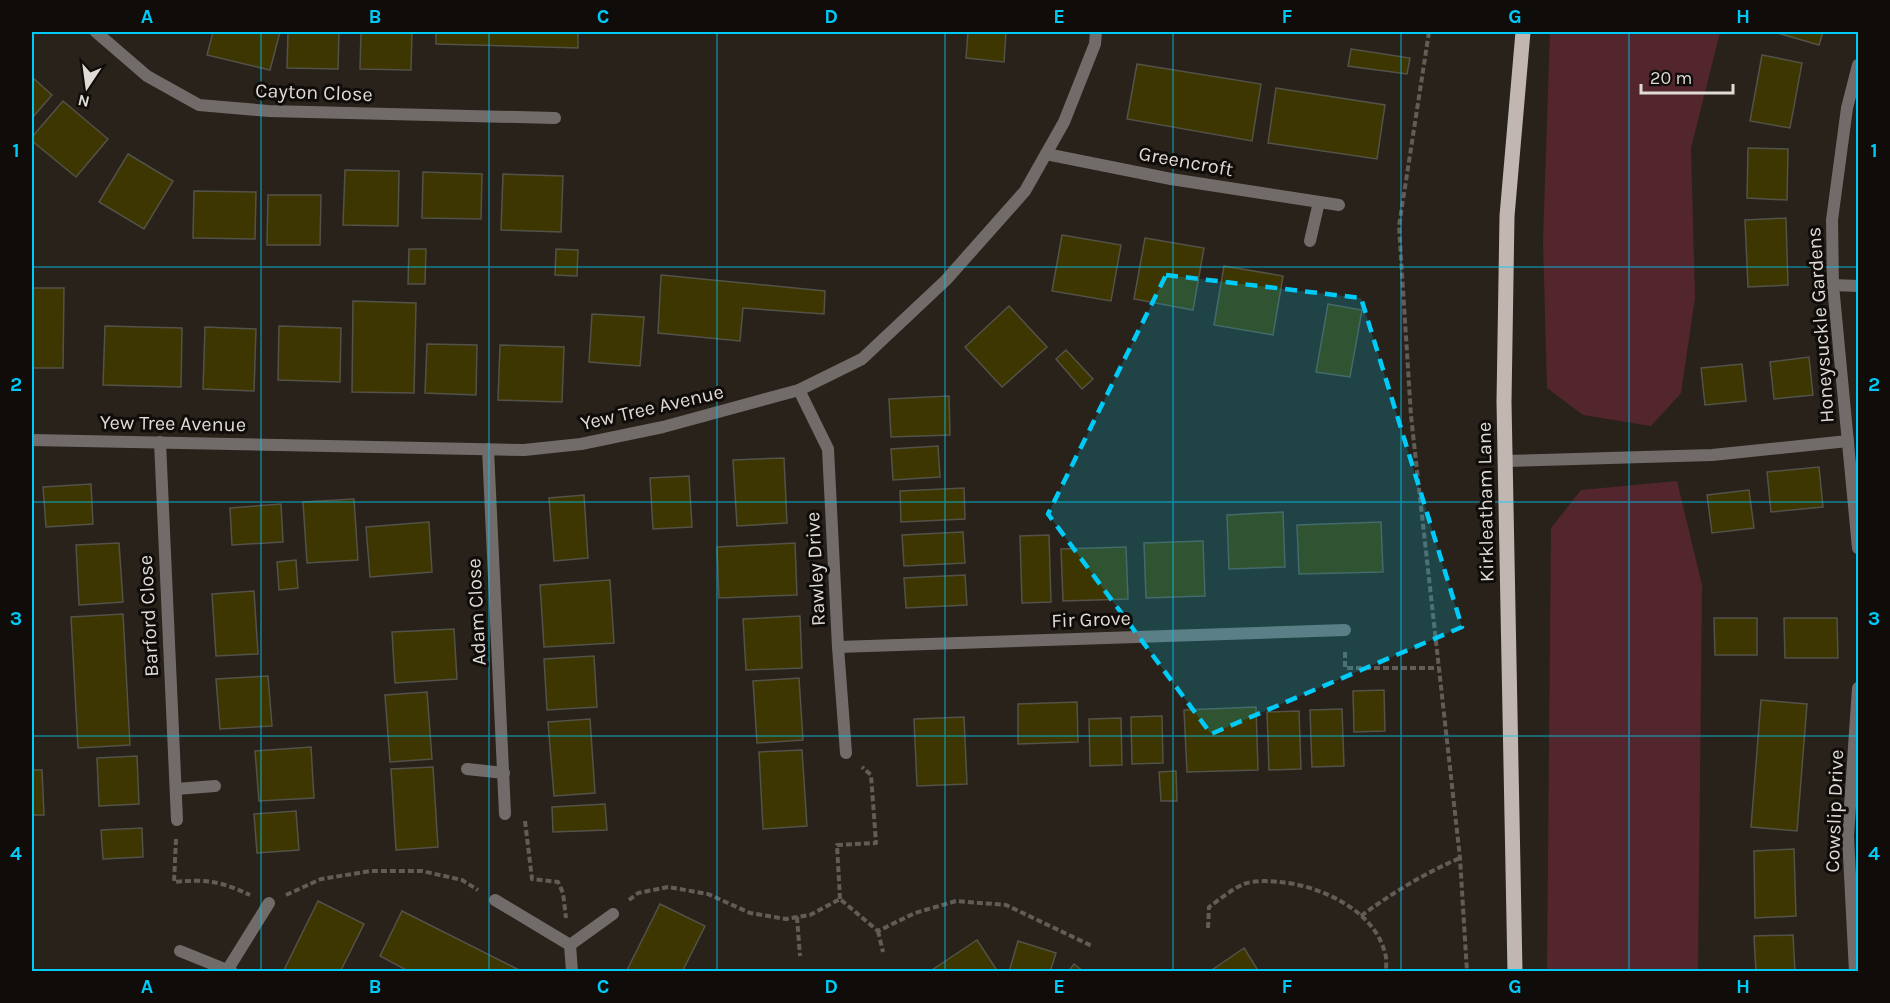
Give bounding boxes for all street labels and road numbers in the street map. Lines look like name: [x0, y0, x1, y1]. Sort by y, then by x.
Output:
street label: Cayton Close: [255, 79, 373, 106]
street label: Greencroft: [1137, 142, 1235, 181]
street label: Honeysuckle Gardens: [1802, 226, 1839, 424]
street label: Yew Tree Avenue: [578, 380, 726, 435]
street label: Yew Tree Avenue: [100, 411, 246, 436]
street label: Kirkleatham Lane: [1473, 422, 1498, 582]
street label: Rawley Drive: [801, 511, 830, 627]
street label: Barford Close: [134, 555, 163, 677]
street label: Adam Close: [462, 558, 491, 666]
street label: Fir Grove: [1051, 607, 1131, 632]
street label: Cowslip Drive: [1821, 749, 1848, 873]

